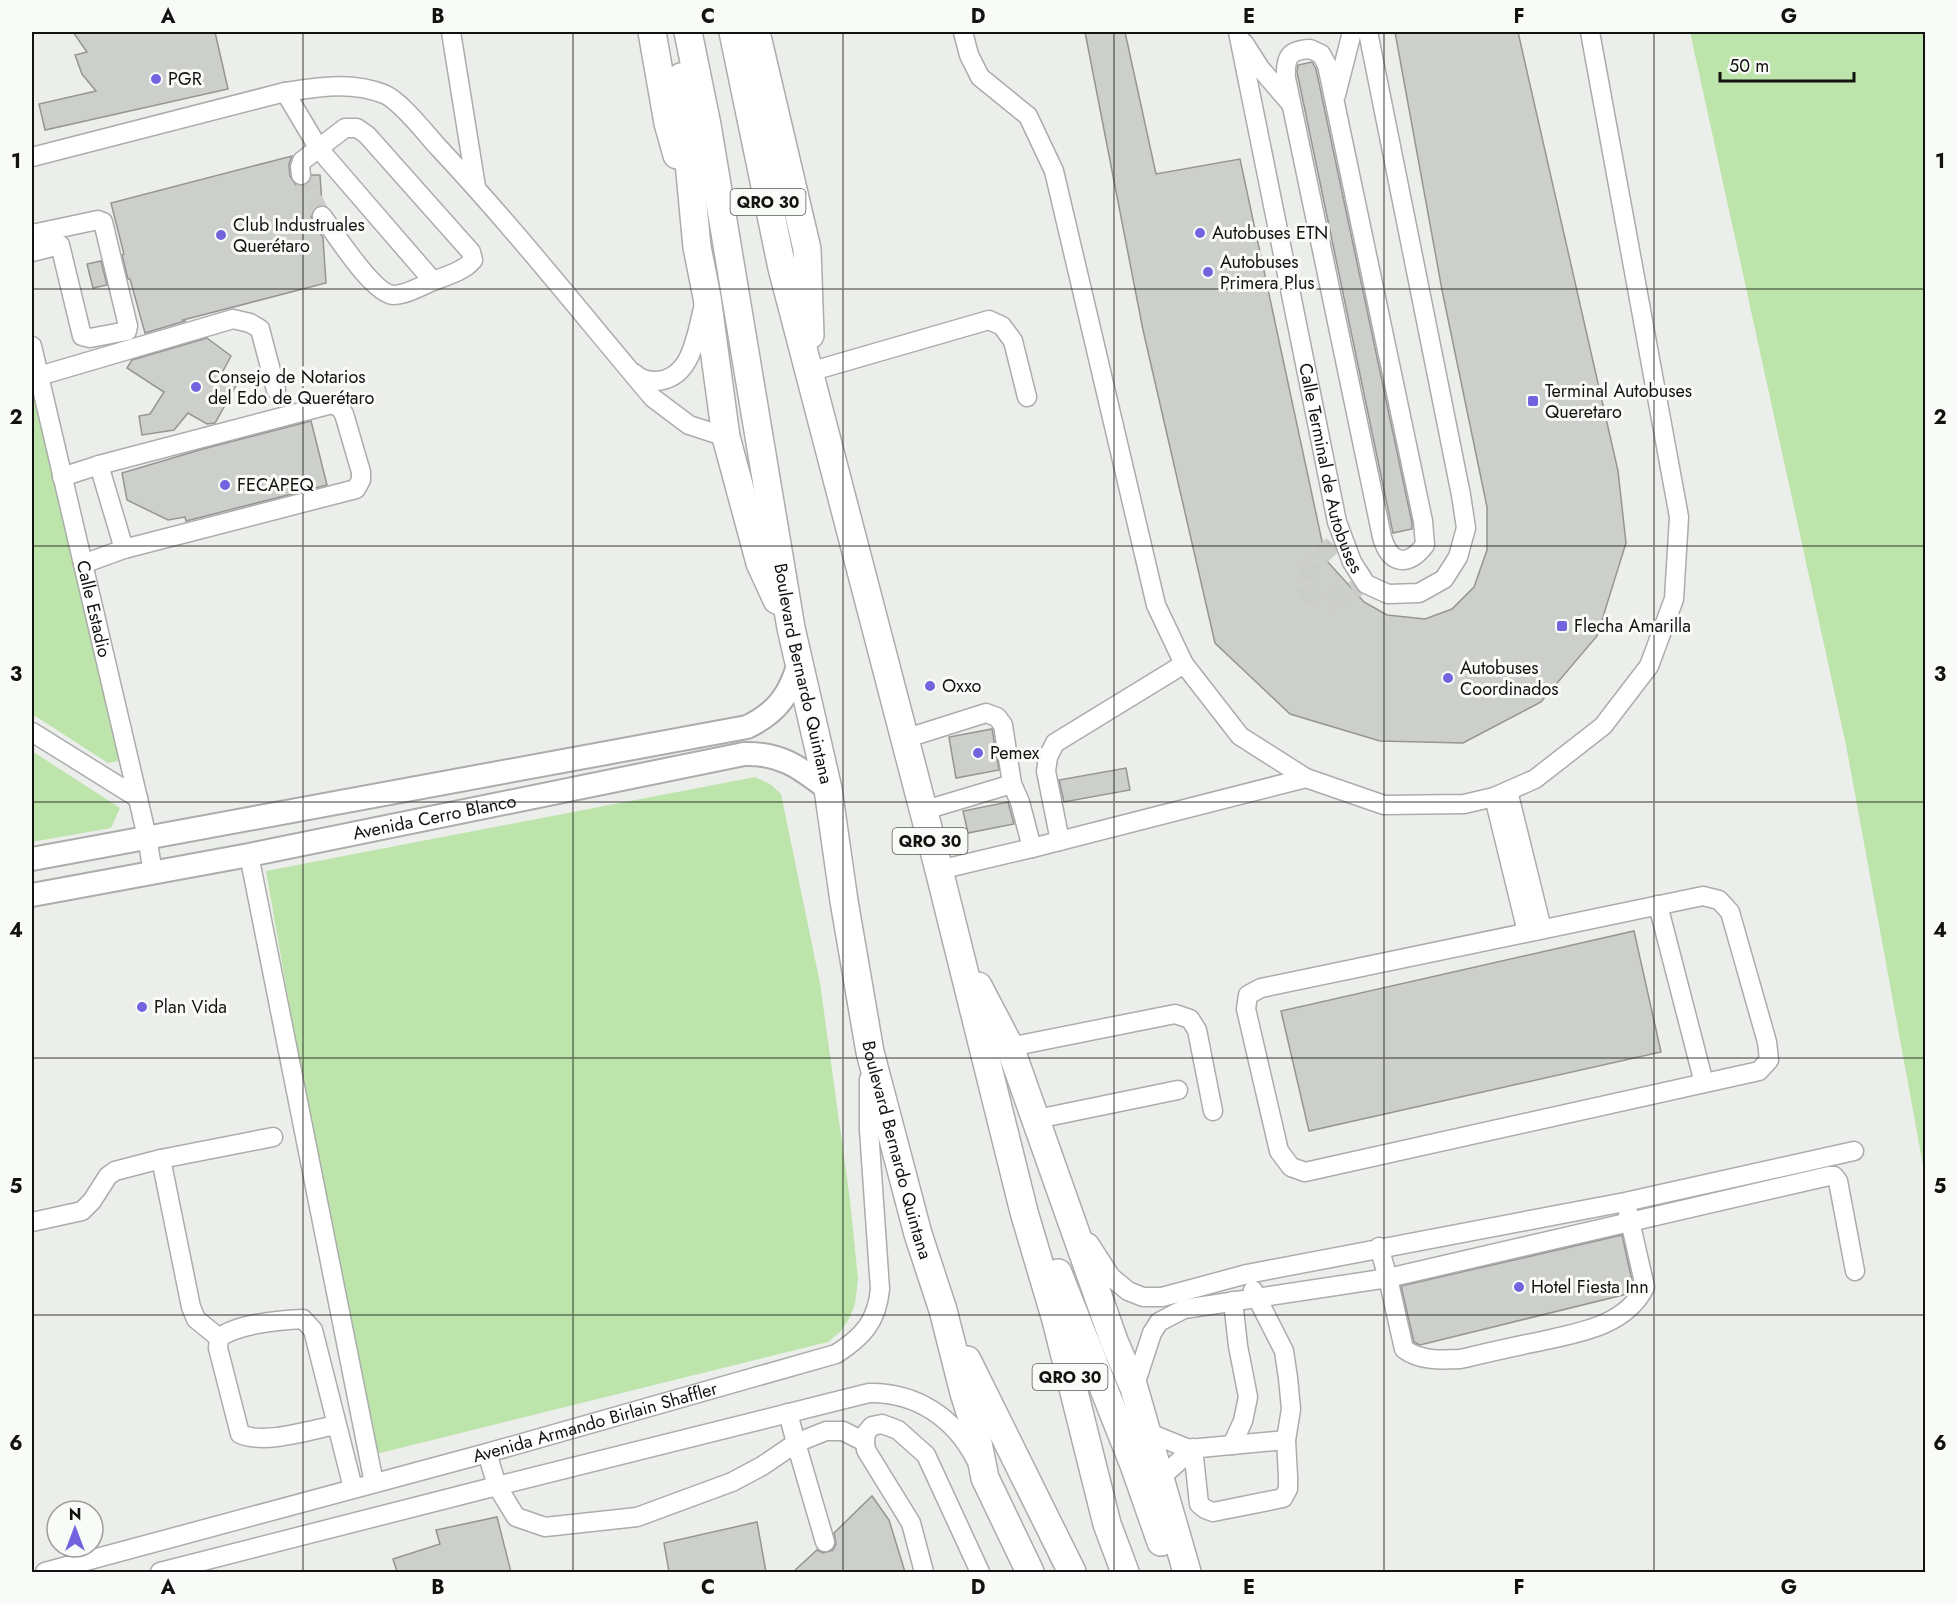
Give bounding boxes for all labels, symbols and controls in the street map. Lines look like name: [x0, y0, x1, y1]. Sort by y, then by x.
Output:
text: A: [160, 2, 176, 31]
text: B: [431, 2, 445, 31]
text: C: [701, 2, 715, 31]
text: D: [971, 2, 985, 31]
text: E: [1243, 2, 1255, 31]
text: F: [1513, 2, 1525, 31]
text: G: [1781, 2, 1797, 31]
scale bar: [1720, 45, 1854, 83]
text: 50 m: [1729, 53, 1769, 79]
place label: PGR: [168, 66, 202, 92]
marker: PGR: [149, 72, 163, 86]
text: 1: [11, 147, 21, 176]
text: 1: [1935, 147, 1945, 176]
road number: QRO 30: [730, 189, 806, 215]
place label: Club Industruales Querétaro: [233, 212, 365, 259]
place label: Autobuses ETN: [1212, 220, 1328, 246]
marker: Autobuses ETN: [1193, 226, 1207, 240]
marker: Club Industruales Querétaro: [214, 228, 228, 242]
place label: Autobuses Primera Plus: [1220, 249, 1315, 296]
marker: Autobuses Primera Plus: [1201, 265, 1215, 279]
street label: Calle Terminal de Autobuses: [1292, 361, 1369, 579]
place label: Consejo de Notarios del Edo de Querétaro: [208, 364, 374, 411]
place label: Terminal Autobuses Queretaro: [1545, 378, 1692, 425]
marker: Consejo de Notarios del Edo de Querétaro: [189, 380, 203, 394]
marker: Terminal Autobuses Queretaro: [1526, 394, 1540, 408]
text: 2: [9, 403, 23, 432]
text: 2: [1933, 403, 1947, 432]
place label: FECAPEQ: [237, 472, 315, 498]
marker: FECAPEQ: [218, 478, 232, 492]
street label: Calle Estadio: [70, 558, 118, 660]
street label: Boulevard Bernardo Quintana: [767, 561, 839, 787]
place label: Flecha Amarilla: [1574, 613, 1691, 639]
marker: Flecha Amarilla: [1555, 619, 1569, 633]
place label: Autobuses Coordinados: [1460, 655, 1559, 702]
text: 3: [10, 660, 22, 689]
text: 3: [1934, 660, 1946, 689]
marker: Autobuses Coordinados: [1441, 671, 1455, 685]
place label: Oxxo: [942, 673, 982, 699]
marker: Oxxo: [923, 679, 937, 693]
place label: Pemex: [990, 740, 1040, 766]
marker: Pemex: [971, 746, 985, 760]
street label: Avenida Cerro Blanco: [351, 788, 519, 846]
road number: QRO 30: [892, 828, 968, 854]
text: 4: [9, 916, 23, 945]
text: 4: [1933, 916, 1947, 945]
place label: Plan Vida: [154, 994, 227, 1020]
marker: Plan Vida: [135, 1000, 149, 1014]
street label: Boulevard Bernardo Quintana: [855, 1039, 938, 1263]
text: 5: [10, 1172, 23, 1201]
text: 5: [1934, 1172, 1947, 1201]
place label: Hotel Fiesta Inn: [1531, 1274, 1649, 1300]
marker: Hotel Fiesta Inn: [1512, 1280, 1526, 1294]
road number: QRO 30: [1032, 1364, 1108, 1390]
street label: Avenida Armando Birlain Shaffler: [470, 1375, 721, 1469]
text: 6: [9, 1429, 23, 1458]
text: 6: [1933, 1429, 1947, 1458]
north arrow: [45, 1499, 105, 1559]
text: N: [69, 1503, 81, 1526]
text: A: [160, 1573, 176, 1602]
text: B: [431, 1573, 445, 1602]
text: C: [701, 1573, 715, 1602]
text: D: [971, 1573, 985, 1602]
text: E: [1243, 1573, 1255, 1602]
text: F: [1513, 1573, 1525, 1602]
text: G: [1781, 1573, 1797, 1602]

